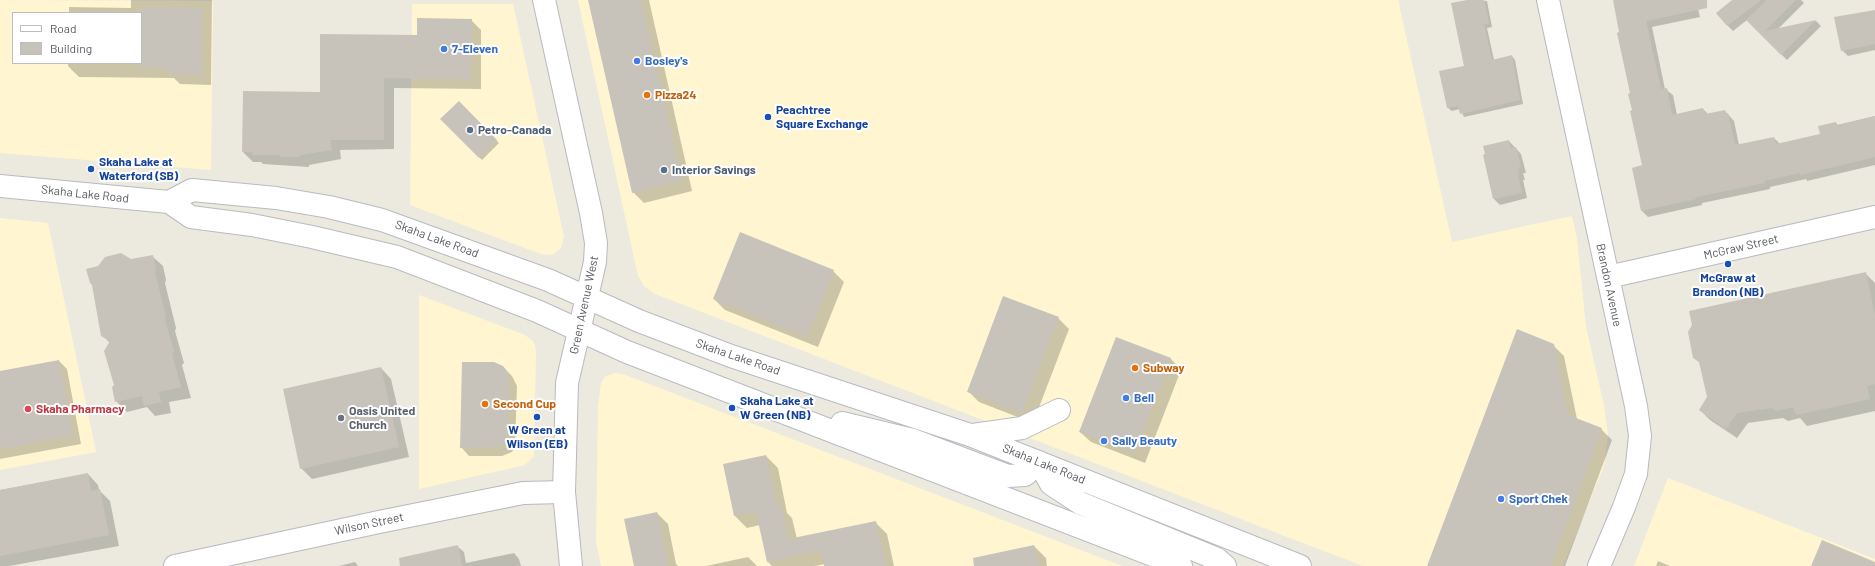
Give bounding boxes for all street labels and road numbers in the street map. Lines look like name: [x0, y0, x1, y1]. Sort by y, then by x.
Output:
street label: Skaha Lake Road: [40, 182, 130, 206]
street label: Skaha Lake Road: [393, 217, 481, 261]
street label: McGraw Street: [1702, 231, 1780, 263]
street label: Brandon Avenue: [1593, 242, 1625, 328]
street label: Green Avenue West: [567, 254, 601, 356]
street label: Skaha Lake Road: [694, 336, 782, 378]
street label: Skaha Lake Road: [1000, 441, 1088, 487]
street label: Wilson Street: [333, 510, 405, 538]

